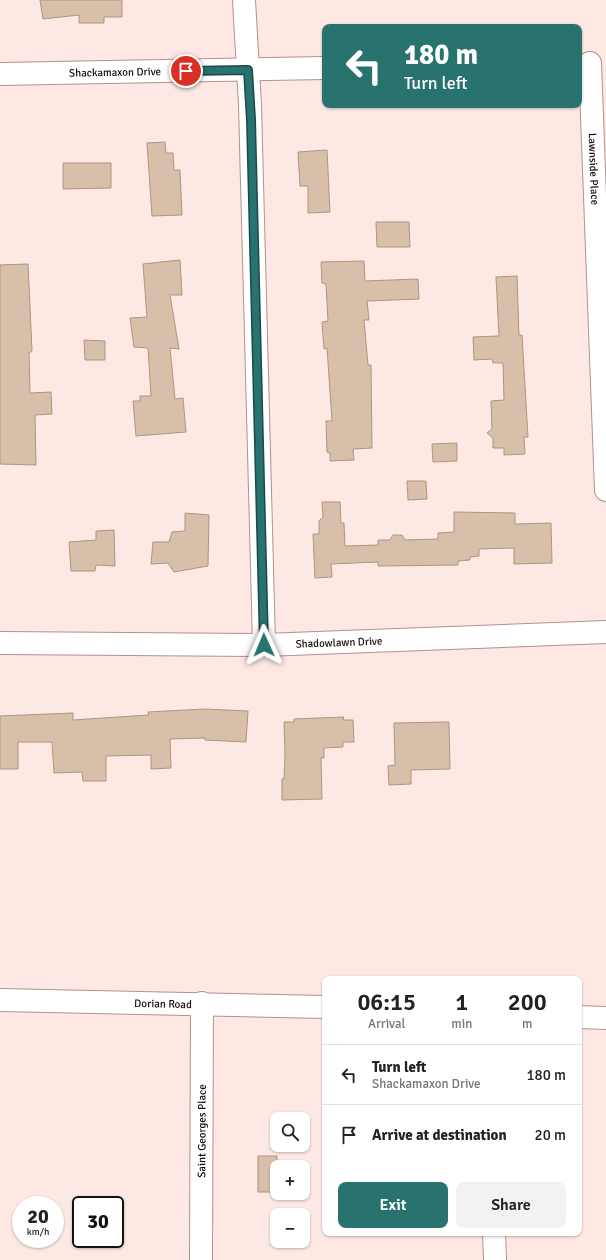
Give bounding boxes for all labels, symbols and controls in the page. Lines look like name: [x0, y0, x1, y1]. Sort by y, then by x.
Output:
text: 180 m: [404, 38, 478, 72]
icon: left: [338, 40, 390, 92]
pin: [169, 54, 203, 88]
icon: arrive: [175, 60, 197, 82]
street label: Shackamaxon Drive: [69, 65, 161, 79]
text: Turn left: [404, 72, 467, 94]
street label: Lawnside Place: [586, 133, 602, 205]
position arrow: [243, 624, 285, 666]
street label: Shadowlawn Drive: [295, 634, 383, 650]
text: 06:15: [357, 987, 416, 1017]
text: 1: [455, 987, 468, 1017]
text: 200: [508, 987, 547, 1017]
street label: Dorian Road: [134, 996, 192, 1011]
text: Arrival: [368, 1016, 405, 1032]
text: min: [451, 1016, 472, 1032]
text: m: [522, 1016, 532, 1032]
text: Turn left: [372, 1058, 426, 1076]
icon: left: [338, 1064, 360, 1086]
text: 180 m: [526, 1066, 566, 1084]
text: Shackamaxon Drive: [372, 1076, 481, 1092]
street label: Saint Georges Place: [195, 1084, 208, 1178]
map controls: [270, 1112, 310, 1248]
button: search: [270, 1112, 310, 1152]
icon: arrive: [338, 1124, 360, 1146]
text: Arrive at destination: [372, 1126, 507, 1144]
text: 20 m: [535, 1126, 566, 1144]
button: +: [270, 1160, 310, 1200]
button: Exit: [338, 1182, 448, 1228]
button: Share: [456, 1182, 566, 1228]
speed limit sign: 30: [72, 1196, 124, 1248]
text: 20: [27, 1204, 49, 1229]
button: −: [270, 1208, 310, 1248]
text: km/h: [27, 1226, 49, 1238]

